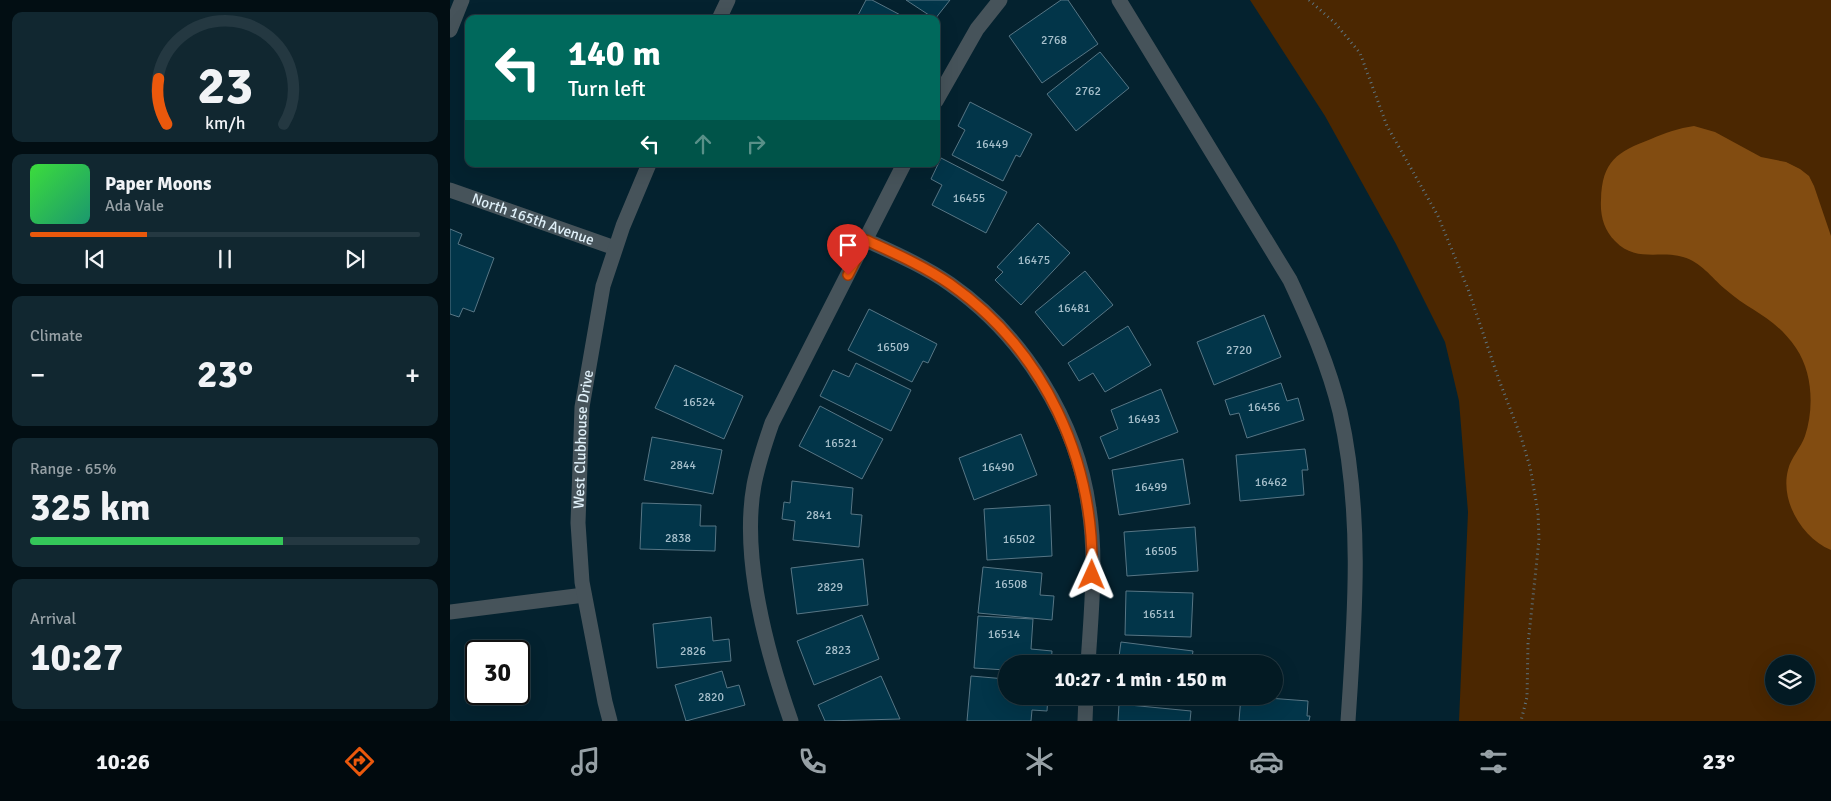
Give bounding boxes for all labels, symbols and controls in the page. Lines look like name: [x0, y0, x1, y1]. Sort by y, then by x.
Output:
text: 140 m: [568, 32, 661, 75]
house number: 2768: [1041, 33, 1067, 48]
icon: left: [485, 35, 550, 100]
text: 23: [197, 54, 253, 118]
text: Turn left: [568, 75, 646, 102]
house number: 2762: [1075, 84, 1101, 99]
text: km/h: [205, 112, 245, 134]
icon: left: [636, 130, 664, 158]
icon: ahead: [689, 130, 717, 158]
icon: right: [742, 130, 770, 158]
house number: 16449: [976, 137, 1008, 152]
text: Paper Moons: [105, 172, 211, 196]
street label: North 165th Avenue: [469, 189, 597, 249]
house number: 16455: [953, 191, 985, 206]
text: Ada Vale: [105, 196, 164, 216]
pin: [827, 224, 869, 275]
icon: arrive: [834, 231, 862, 259]
icon: previous: [81, 245, 109, 273]
icon: pause: [211, 245, 239, 273]
icon: next: [341, 245, 369, 273]
house number: 16475: [1018, 253, 1050, 268]
house number: 16481: [1058, 301, 1090, 316]
text: Climate: [30, 326, 83, 346]
house number: 16509: [877, 340, 909, 355]
house number: 2720: [1226, 343, 1252, 358]
text: 23°: [197, 351, 253, 398]
text: −: [30, 358, 45, 392]
text: +: [405, 358, 420, 392]
street label: West Clubhouse Drive: [569, 368, 597, 509]
house number: 16524: [683, 395, 716, 410]
house number: 16456: [1248, 400, 1280, 415]
house number: 16493: [1128, 412, 1160, 427]
house number: 16521: [825, 436, 857, 451]
house number: 2844: [670, 458, 696, 473]
text: Range · 65%: [30, 459, 116, 479]
house number: 16490: [982, 460, 1014, 475]
house number: 16462: [1255, 475, 1287, 490]
house number: 16499: [1135, 480, 1167, 495]
text: 325 km: [30, 484, 151, 531]
house number: 2841: [806, 508, 832, 523]
house number: 2838: [665, 531, 691, 546]
house number: 16502: [1003, 532, 1035, 547]
house number: 16505: [1145, 544, 1177, 559]
position arrow: [1065, 548, 1117, 600]
house number: 16508: [995, 577, 1027, 592]
house number: 2829: [817, 580, 843, 595]
house number: 16511: [1143, 607, 1175, 622]
text: Arrival: [30, 609, 76, 629]
house number: 16514: [988, 627, 1021, 642]
text: 10:27: [30, 634, 123, 681]
speed limit sign: 30: [465, 640, 530, 705]
house number: 2823: [825, 643, 851, 658]
house number: 2826: [680, 644, 706, 659]
map controls: [1765, 655, 1815, 705]
button: layers: [1765, 655, 1815, 705]
text: 10:27 · 1 min · 150 m: [1054, 668, 1227, 692]
house number: 2820: [698, 690, 724, 705]
icon: directions: [342, 744, 377, 779]
icon: music: [568, 744, 603, 779]
icon: phone: [795, 744, 830, 779]
icon: climate: [1022, 744, 1057, 779]
icon: car: [1249, 744, 1284, 779]
icon: filters: [1476, 744, 1511, 779]
text: 10:26: [96, 748, 150, 775]
text: 23°: [1702, 748, 1735, 775]

